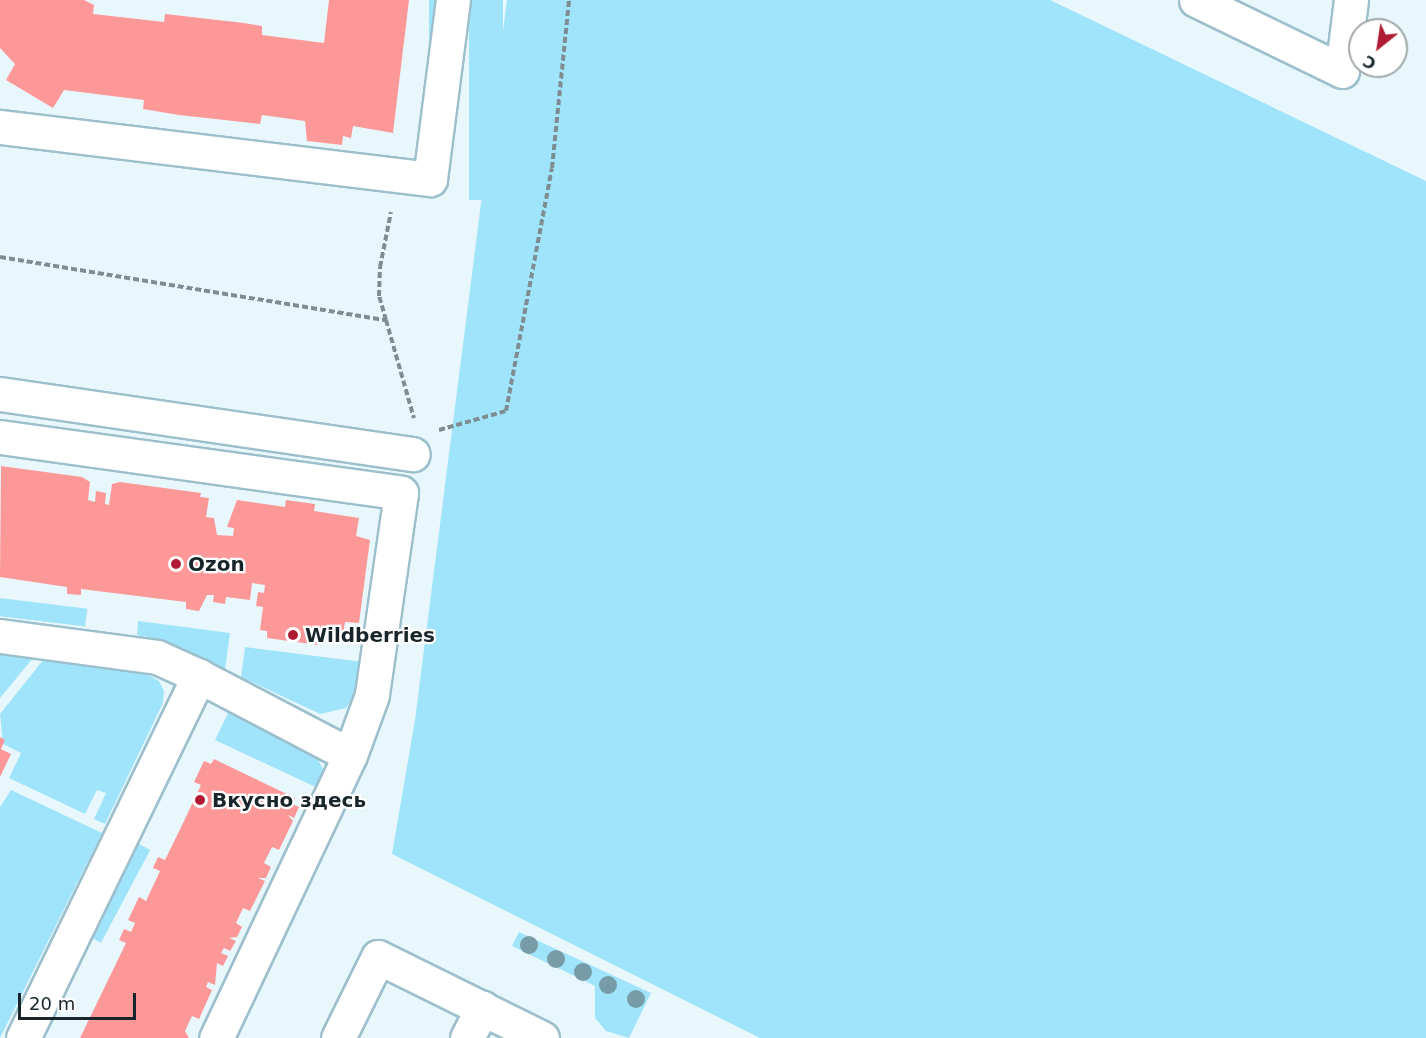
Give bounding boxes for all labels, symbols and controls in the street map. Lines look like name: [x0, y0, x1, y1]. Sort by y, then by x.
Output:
north arrow: [1348, 18, 1408, 78]
text: С: [1360, 51, 1380, 73]
place label: Ozon: [188, 552, 245, 576]
marker: Ozon: [169, 557, 183, 571]
place label: Wildberries: [305, 623, 435, 647]
marker: Wildberries: [286, 628, 300, 642]
place label: Вкусно здесь: [212, 788, 366, 812]
marker: Вкусно здесь: [193, 793, 207, 807]
scale bar: [21, 981, 140, 1019]
text: 20 m: [29, 993, 75, 1014]

